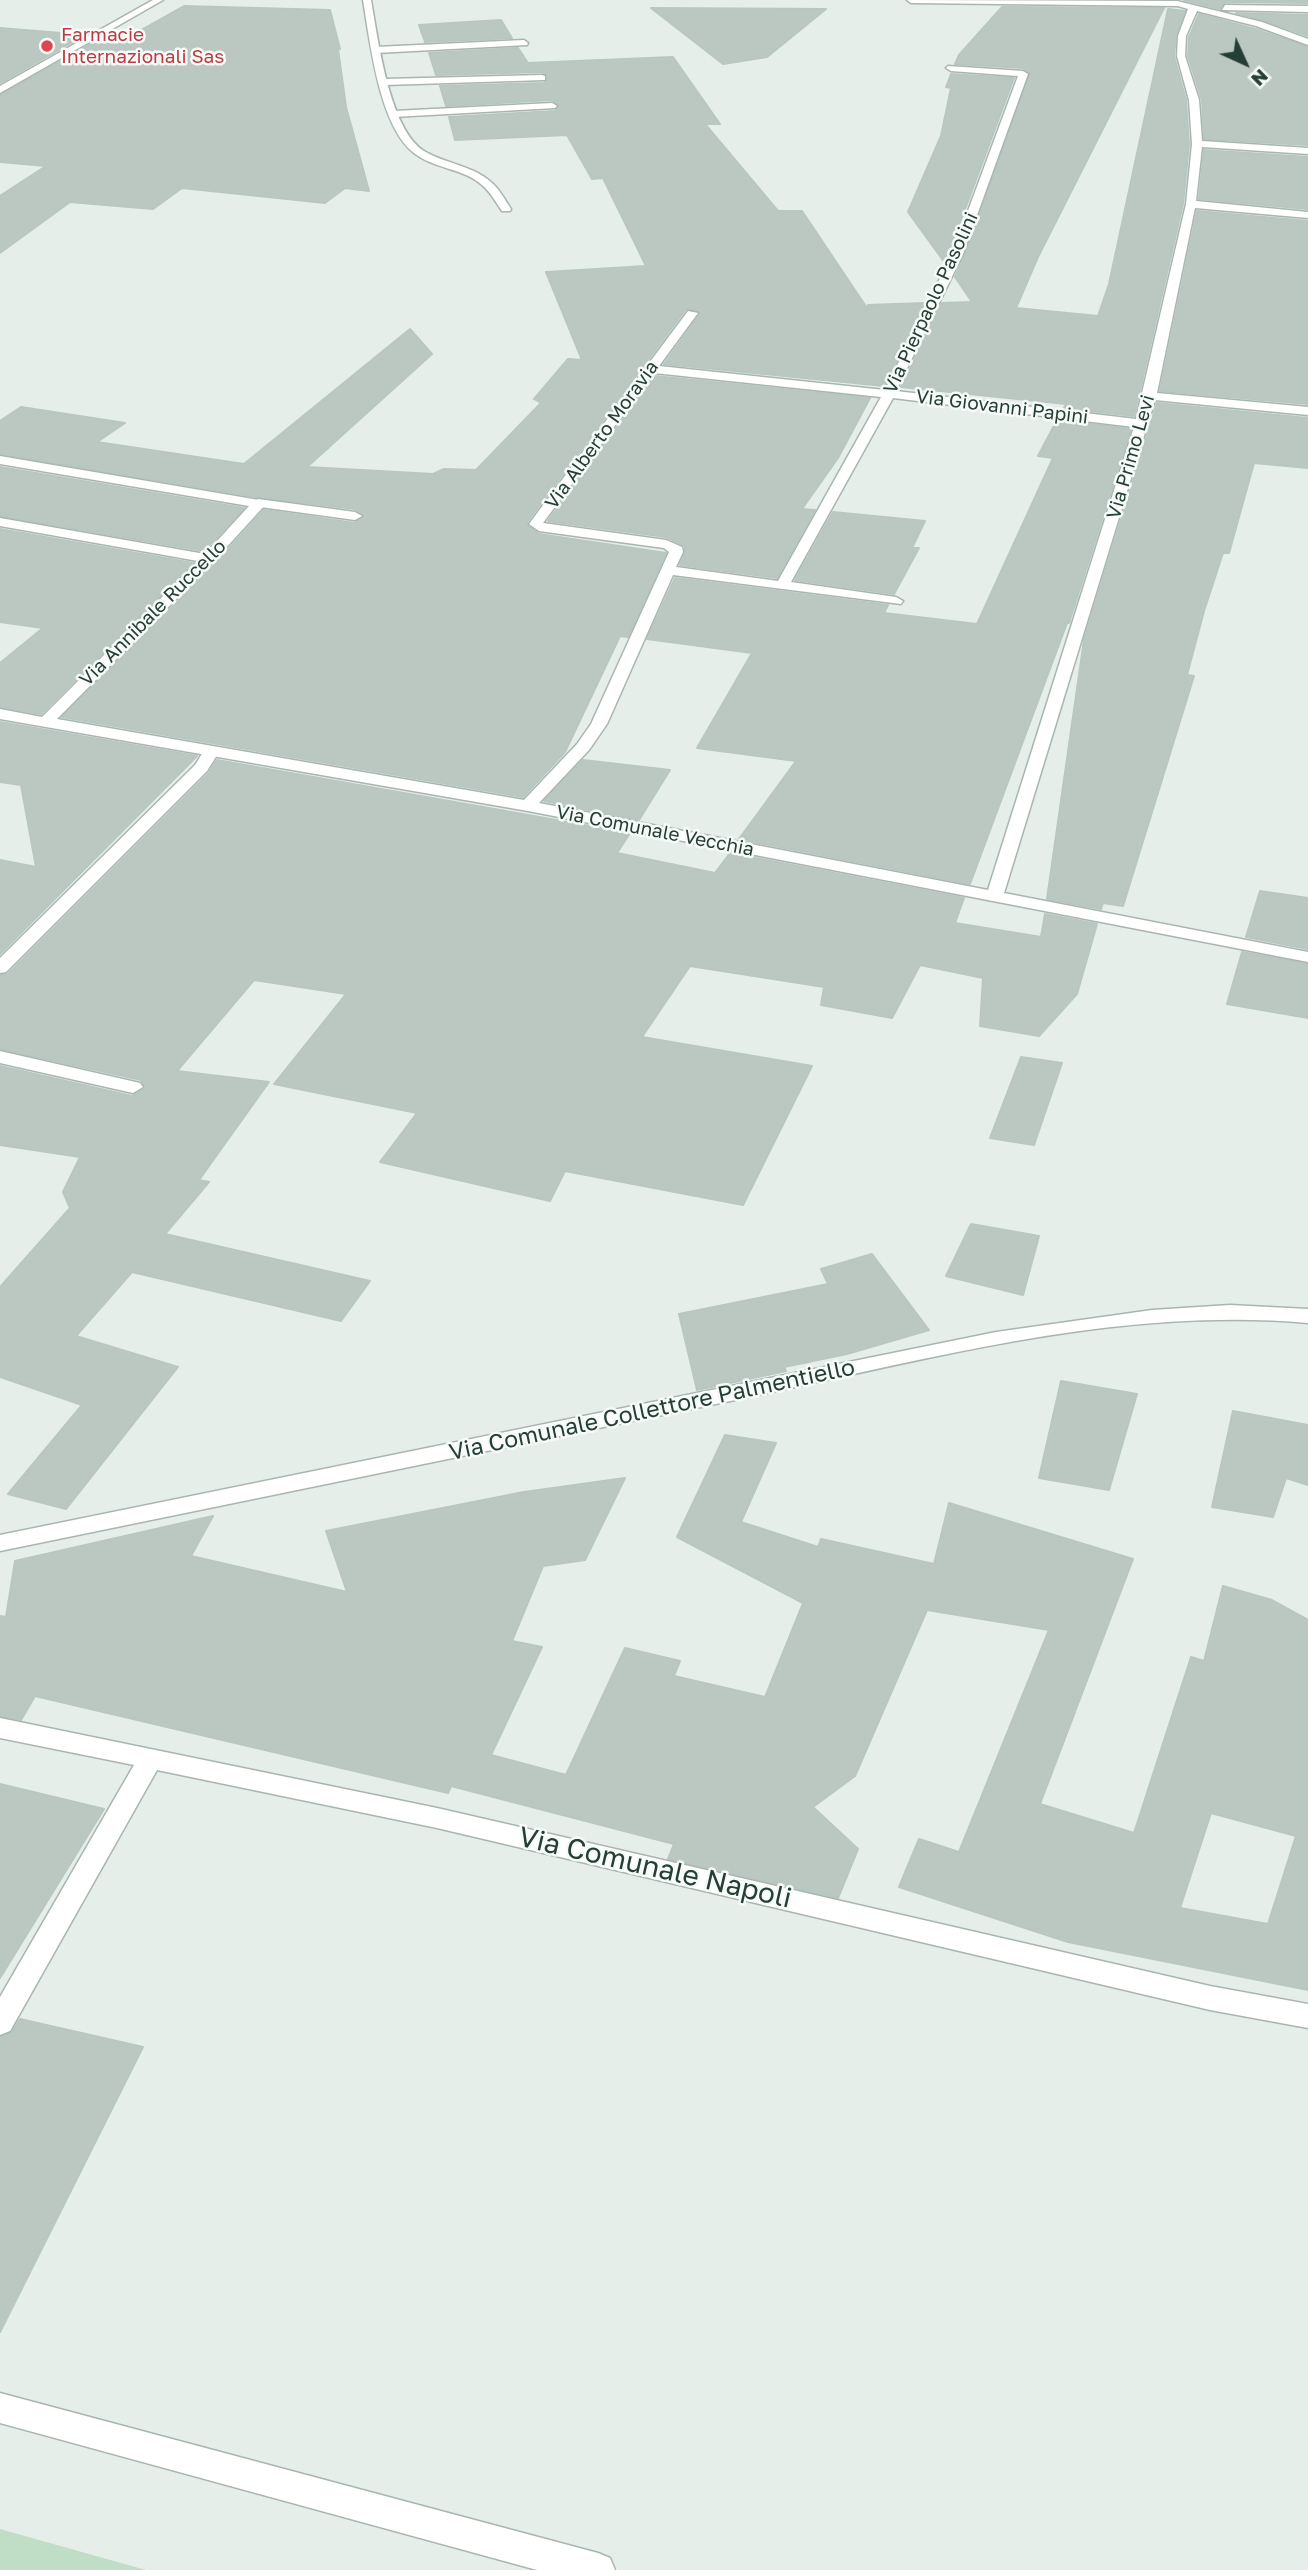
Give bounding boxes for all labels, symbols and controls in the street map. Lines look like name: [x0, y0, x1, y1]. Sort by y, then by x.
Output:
place label: Farmacie Internazionali Sas: [61, 24, 224, 68]
north arrow: [1210, 28, 1280, 98]
marker: Farmacie Internazionali Sas: [39, 38, 55, 54]
text: N: [1247, 65, 1273, 91]
street label: Via Pierpaolo Pasolini: [879, 209, 983, 397]
street label: Via Alberto Moravia: [541, 356, 663, 514]
street label: Via Giovanni Papini: [915, 385, 1089, 429]
street label: Via Primo Levi: [1102, 392, 1160, 522]
street label: Via Annibale Ruccello: [75, 535, 231, 691]
street label: Via Comunale Vecchia: [554, 801, 756, 861]
street label: Via Comunale Collettore Palmentiello: [447, 1353, 857, 1467]
street label: Via Comunale Napoli: [515, 1820, 795, 1916]

